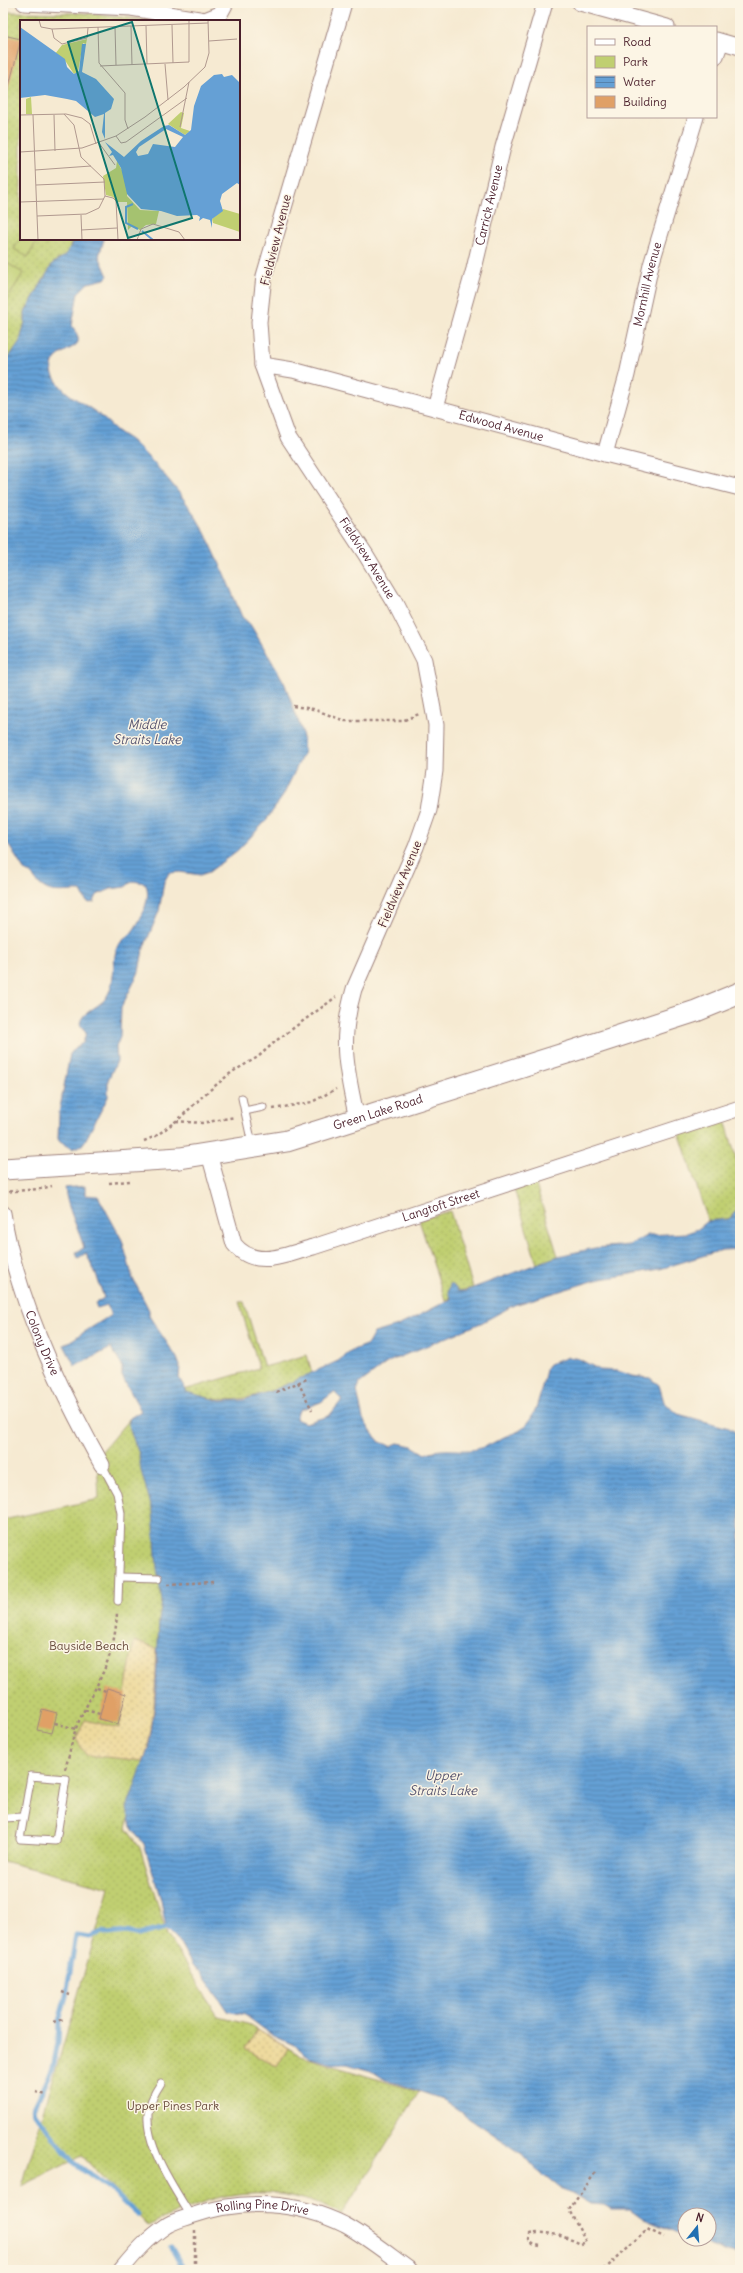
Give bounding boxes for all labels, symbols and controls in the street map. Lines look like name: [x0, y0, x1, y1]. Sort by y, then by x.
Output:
inset map: [20, 20, 240, 240]
legend: [587, 26, 717, 118]
text: Road: [623, 34, 651, 49]
text: Park: [623, 54, 648, 69]
text: Water: [623, 74, 656, 89]
text: Building: [623, 94, 667, 109]
street label: Carrick Avenue: [472, 163, 506, 247]
street label: Fieldview Avenue: [257, 193, 294, 287]
street label: Mornhill Avenue: [630, 240, 665, 328]
street label: Edwood Avenue: [457, 407, 545, 444]
street label: Fieldview Avenue: [336, 514, 399, 601]
water label: Middle Straits Lake: [113, 716, 182, 748]
street label: Fieldview Avenue: [374, 838, 425, 930]
street label: Green Lake Road: [331, 1091, 424, 1133]
street label: Langtoft Street: [400, 1185, 481, 1224]
street label: Colony Drive: [22, 1308, 63, 1378]
park label: Bayside Beach: [49, 1638, 129, 1653]
water label: Upper Straits Lake: [409, 1767, 478, 1799]
park label: Upper Pines Park: [127, 2098, 219, 2113]
street label: Rolling Pine Drive: [215, 2196, 311, 2218]
north arrow: [677, 2207, 717, 2247]
text: N: [694, 2210, 706, 2225]

